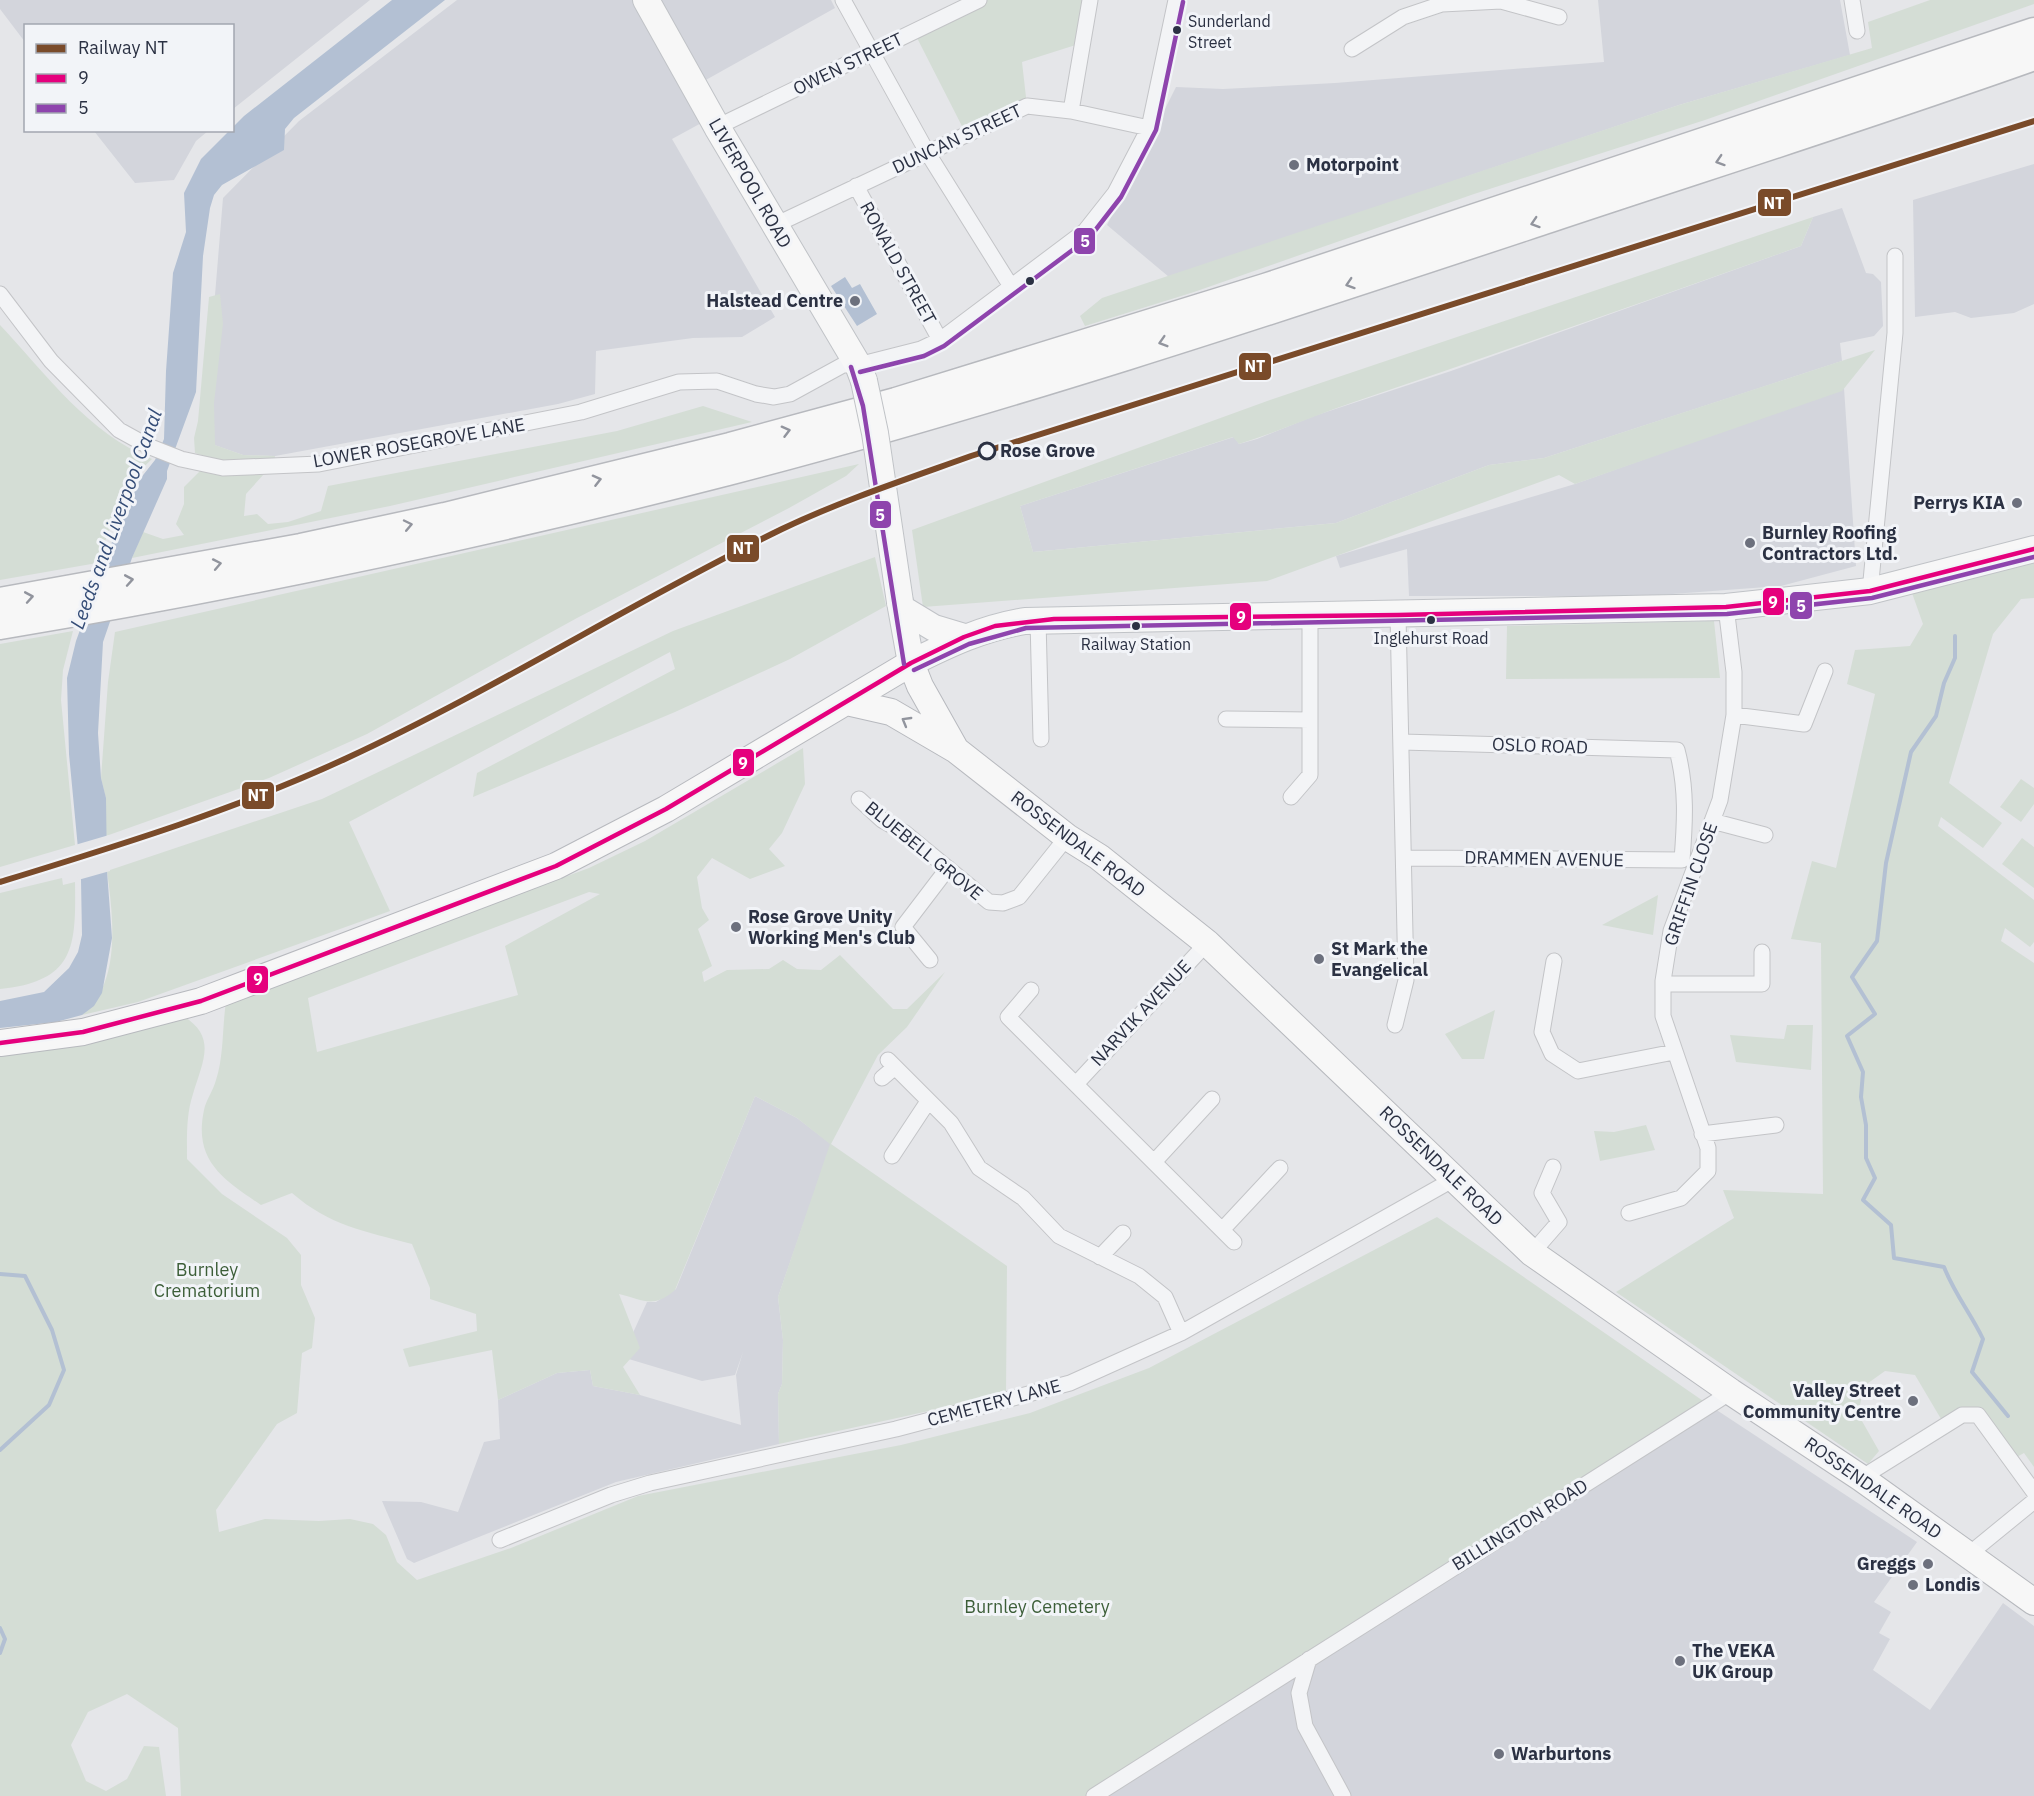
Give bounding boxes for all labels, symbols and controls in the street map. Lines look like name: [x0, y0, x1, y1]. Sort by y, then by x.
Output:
place label: Sunderland Street: [1188, 11, 1271, 52]
legend: [24, 24, 234, 132]
marker: Sunderland Street: [1171, 24, 1183, 36]
street label: OWEN STREET: [789, 27, 907, 100]
text: Railway NT: [78, 36, 168, 59]
text: 9: [78, 66, 89, 89]
text: 5: [78, 96, 89, 119]
street label: DUNCAN STREET: [888, 99, 1025, 179]
street label: LIVERPOOL ROAD: [704, 114, 797, 252]
place label: Motorpoint: [1306, 153, 1399, 176]
one-way arrow: [1715, 154, 1726, 167]
marker: Motorpoint: [1287, 158, 1301, 172]
line badge: NT: [1757, 188, 1792, 217]
text: NT: [1764, 193, 1784, 213]
street label: RONALD STREET: [855, 197, 942, 328]
one-way arrow: [1530, 216, 1541, 228]
line badge: 5: [1073, 227, 1096, 255]
text: 5: [1080, 231, 1090, 251]
unlabelled marker: [1024, 275, 1036, 287]
one-way arrow: [1345, 277, 1356, 290]
place label: Halstead Centre: [706, 289, 843, 312]
marker: Halstead Centre: [848, 294, 862, 308]
one-way arrow: [1159, 335, 1169, 348]
line badge: NT: [1238, 352, 1272, 381]
text: NT: [1245, 356, 1265, 376]
water label: Leeds and Liverpool Canal: [63, 404, 168, 633]
street label: LOWER ROSEGROVE LANE: [311, 413, 527, 472]
one-way arrow: [781, 426, 791, 439]
place label: Rose Grove: [1000, 439, 1095, 462]
marker: Rose Grove: [978, 442, 996, 460]
one-way arrow: [592, 475, 602, 487]
place label: Perrys KIA: [1913, 491, 2005, 514]
marker: Perrys KIA: [2010, 496, 2024, 510]
line badge: 5: [869, 500, 892, 529]
text: 5: [875, 505, 885, 525]
one-way arrow: [403, 519, 413, 532]
place label: Burnley Roofing Contractors Ltd.: [1762, 521, 1898, 565]
line badge: NT: [726, 534, 760, 563]
marker: Burnley Roofing Contractors Ltd.: [1743, 536, 1757, 550]
text: NT: [733, 538, 753, 558]
one-way arrow: [211, 558, 221, 571]
one-way arrow: [125, 574, 134, 586]
line badge: 9: [1762, 587, 1785, 616]
one-way arrow: [24, 591, 34, 604]
line badge: 5: [1789, 591, 1813, 620]
text: 9: [1768, 592, 1778, 612]
text: 5: [1796, 596, 1806, 616]
line badge: 9: [1229, 602, 1252, 631]
text: 9: [1236, 607, 1246, 627]
marker: Inglehurst Road: [1425, 614, 1437, 626]
marker: Railway Station: [1130, 620, 1142, 632]
place label: Inglehurst Road: [1374, 628, 1488, 648]
place label: Railway Station: [1081, 634, 1191, 654]
one-way arrow: [902, 717, 912, 728]
street label: OSLO ROAD: [1492, 732, 1588, 759]
line badge: 9: [732, 748, 755, 777]
text: 9: [738, 753, 748, 773]
line badge: NT: [241, 781, 275, 810]
text: NT: [248, 785, 268, 805]
street label: ROSSENDALE ROAD: [1006, 785, 1150, 902]
street label: BLUEBELL GROVE: [861, 796, 988, 905]
street label: GRIFFIN CLOSE: [1659, 819, 1722, 949]
street label: DRAMMEN AVENUE: [1464, 846, 1624, 871]
place label: Rose Grove Unity Working Men's Club: [748, 905, 915, 949]
marker: Rose Grove Unity Working Men's Club: [729, 920, 743, 934]
place label: St Mark the Evangelical: [1331, 937, 1429, 981]
marker: St Mark the Evangelical: [1312, 952, 1326, 966]
street label: NARVIK AVENUE: [1086, 955, 1196, 1071]
line badge: 9: [246, 965, 269, 994]
text: 9: [253, 969, 263, 989]
street label: ROSSENDALE ROAD: [1375, 1101, 1508, 1230]
park label: Burnley Crematorium: [154, 1258, 260, 1302]
street label: CEMETERY LANE: [924, 1374, 1063, 1431]
place label: Valley Street Community Centre: [1743, 1379, 1901, 1423]
marker: Valley Street Community Centre: [1906, 1394, 1920, 1408]
street label: ROSSENDALE ROAD: [1800, 1432, 1946, 1544]
street label: BILLINGTON ROAD: [1448, 1474, 1592, 1576]
place label: Greggs: [1857, 1552, 1916, 1575]
marker: Greggs: [1921, 1557, 1935, 1571]
place label: Londis: [1925, 1573, 1980, 1596]
marker: Londis: [1906, 1578, 1920, 1592]
park label: Burnley Cemetery: [964, 1595, 1110, 1618]
place label: The VEKA UK Group: [1692, 1639, 1775, 1683]
marker: The VEKA UK Group: [1673, 1654, 1687, 1668]
place label: Warburtons: [1511, 1742, 1611, 1765]
marker: Warburtons: [1492, 1747, 1506, 1761]

